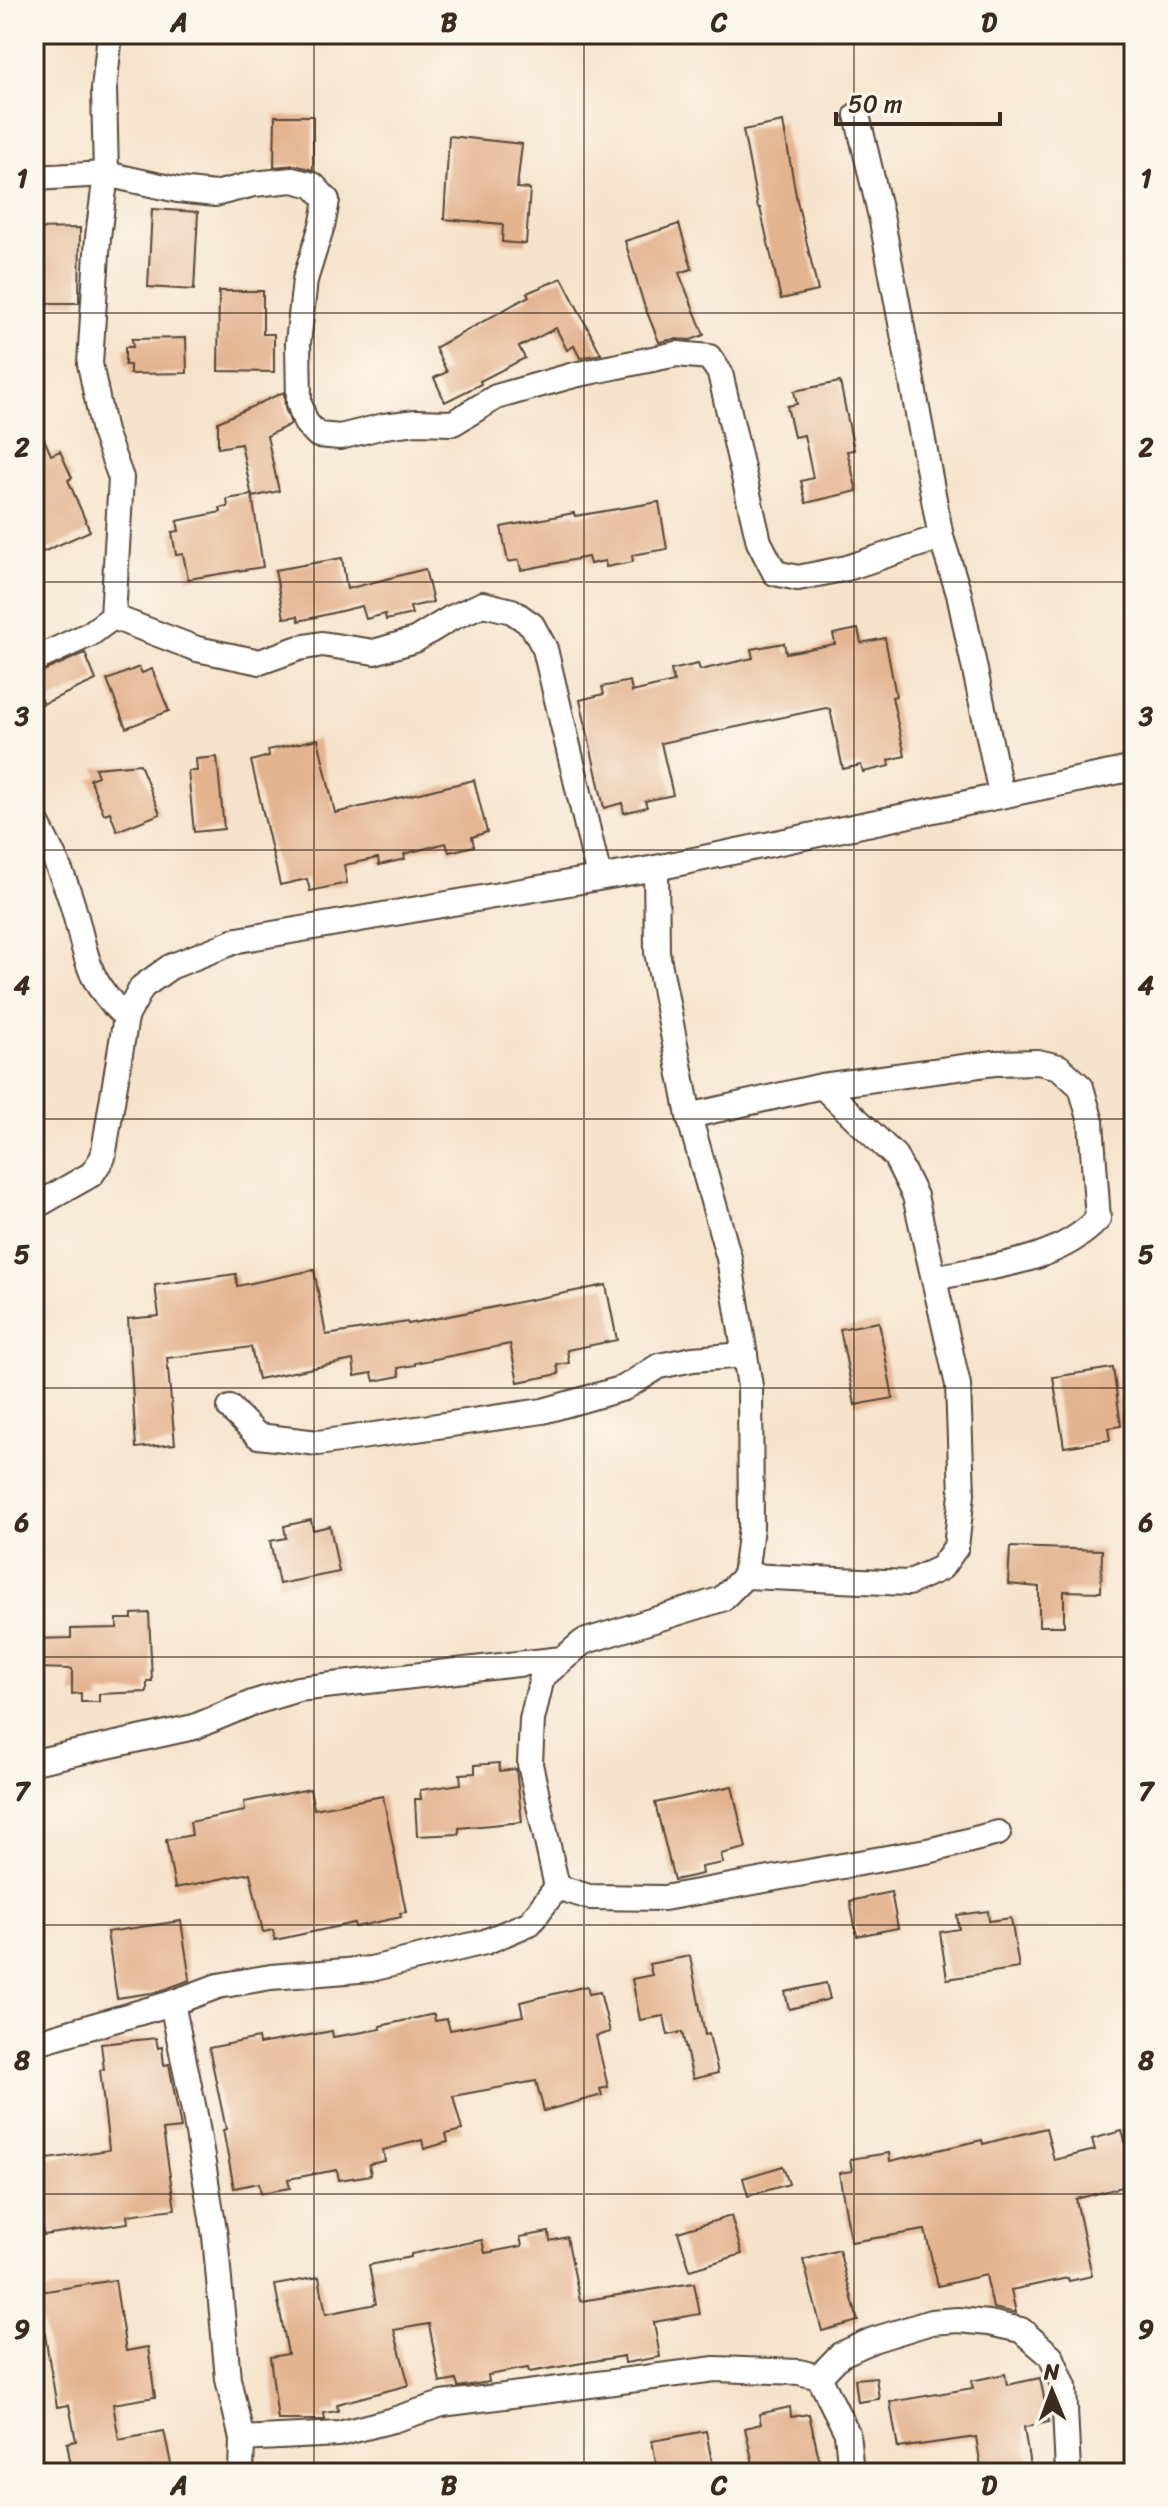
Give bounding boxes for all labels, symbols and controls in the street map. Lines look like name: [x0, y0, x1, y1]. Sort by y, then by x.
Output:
text: A: [169, 0, 188, 45]
text: B: [441, 0, 458, 45]
text: C: [710, 0, 728, 45]
text: D: [981, 0, 997, 45]
scale bar: [836, 76, 1000, 126]
text: 50 m: [848, 83, 903, 125]
text: 1: [16, 155, 28, 201]
text: 1: [1140, 155, 1152, 201]
text: 2: [13, 424, 30, 470]
text: 2: [1137, 424, 1154, 470]
text: 3: [14, 693, 30, 739]
text: 3: [1138, 693, 1154, 739]
text: 4: [14, 962, 30, 1008]
text: 4: [1138, 962, 1154, 1008]
text: 5: [14, 1231, 30, 1277]
text: 5: [1138, 1231, 1154, 1277]
text: 6: [14, 1499, 30, 1545]
text: 6: [1138, 1499, 1154, 1545]
text: 7: [15, 1768, 32, 1814]
text: 7: [1139, 1768, 1156, 1814]
text: 8: [13, 2037, 30, 2083]
text: 8: [1137, 2037, 1154, 2083]
text: 9: [14, 2306, 30, 2352]
text: 9: [1138, 2306, 1154, 2352]
north arrow: [1012, 2351, 1092, 2431]
text: N: [1043, 2352, 1060, 2391]
text: A: [169, 2462, 188, 2507]
text: B: [441, 2462, 458, 2507]
text: C: [710, 2462, 728, 2507]
text: D: [981, 2462, 997, 2507]

